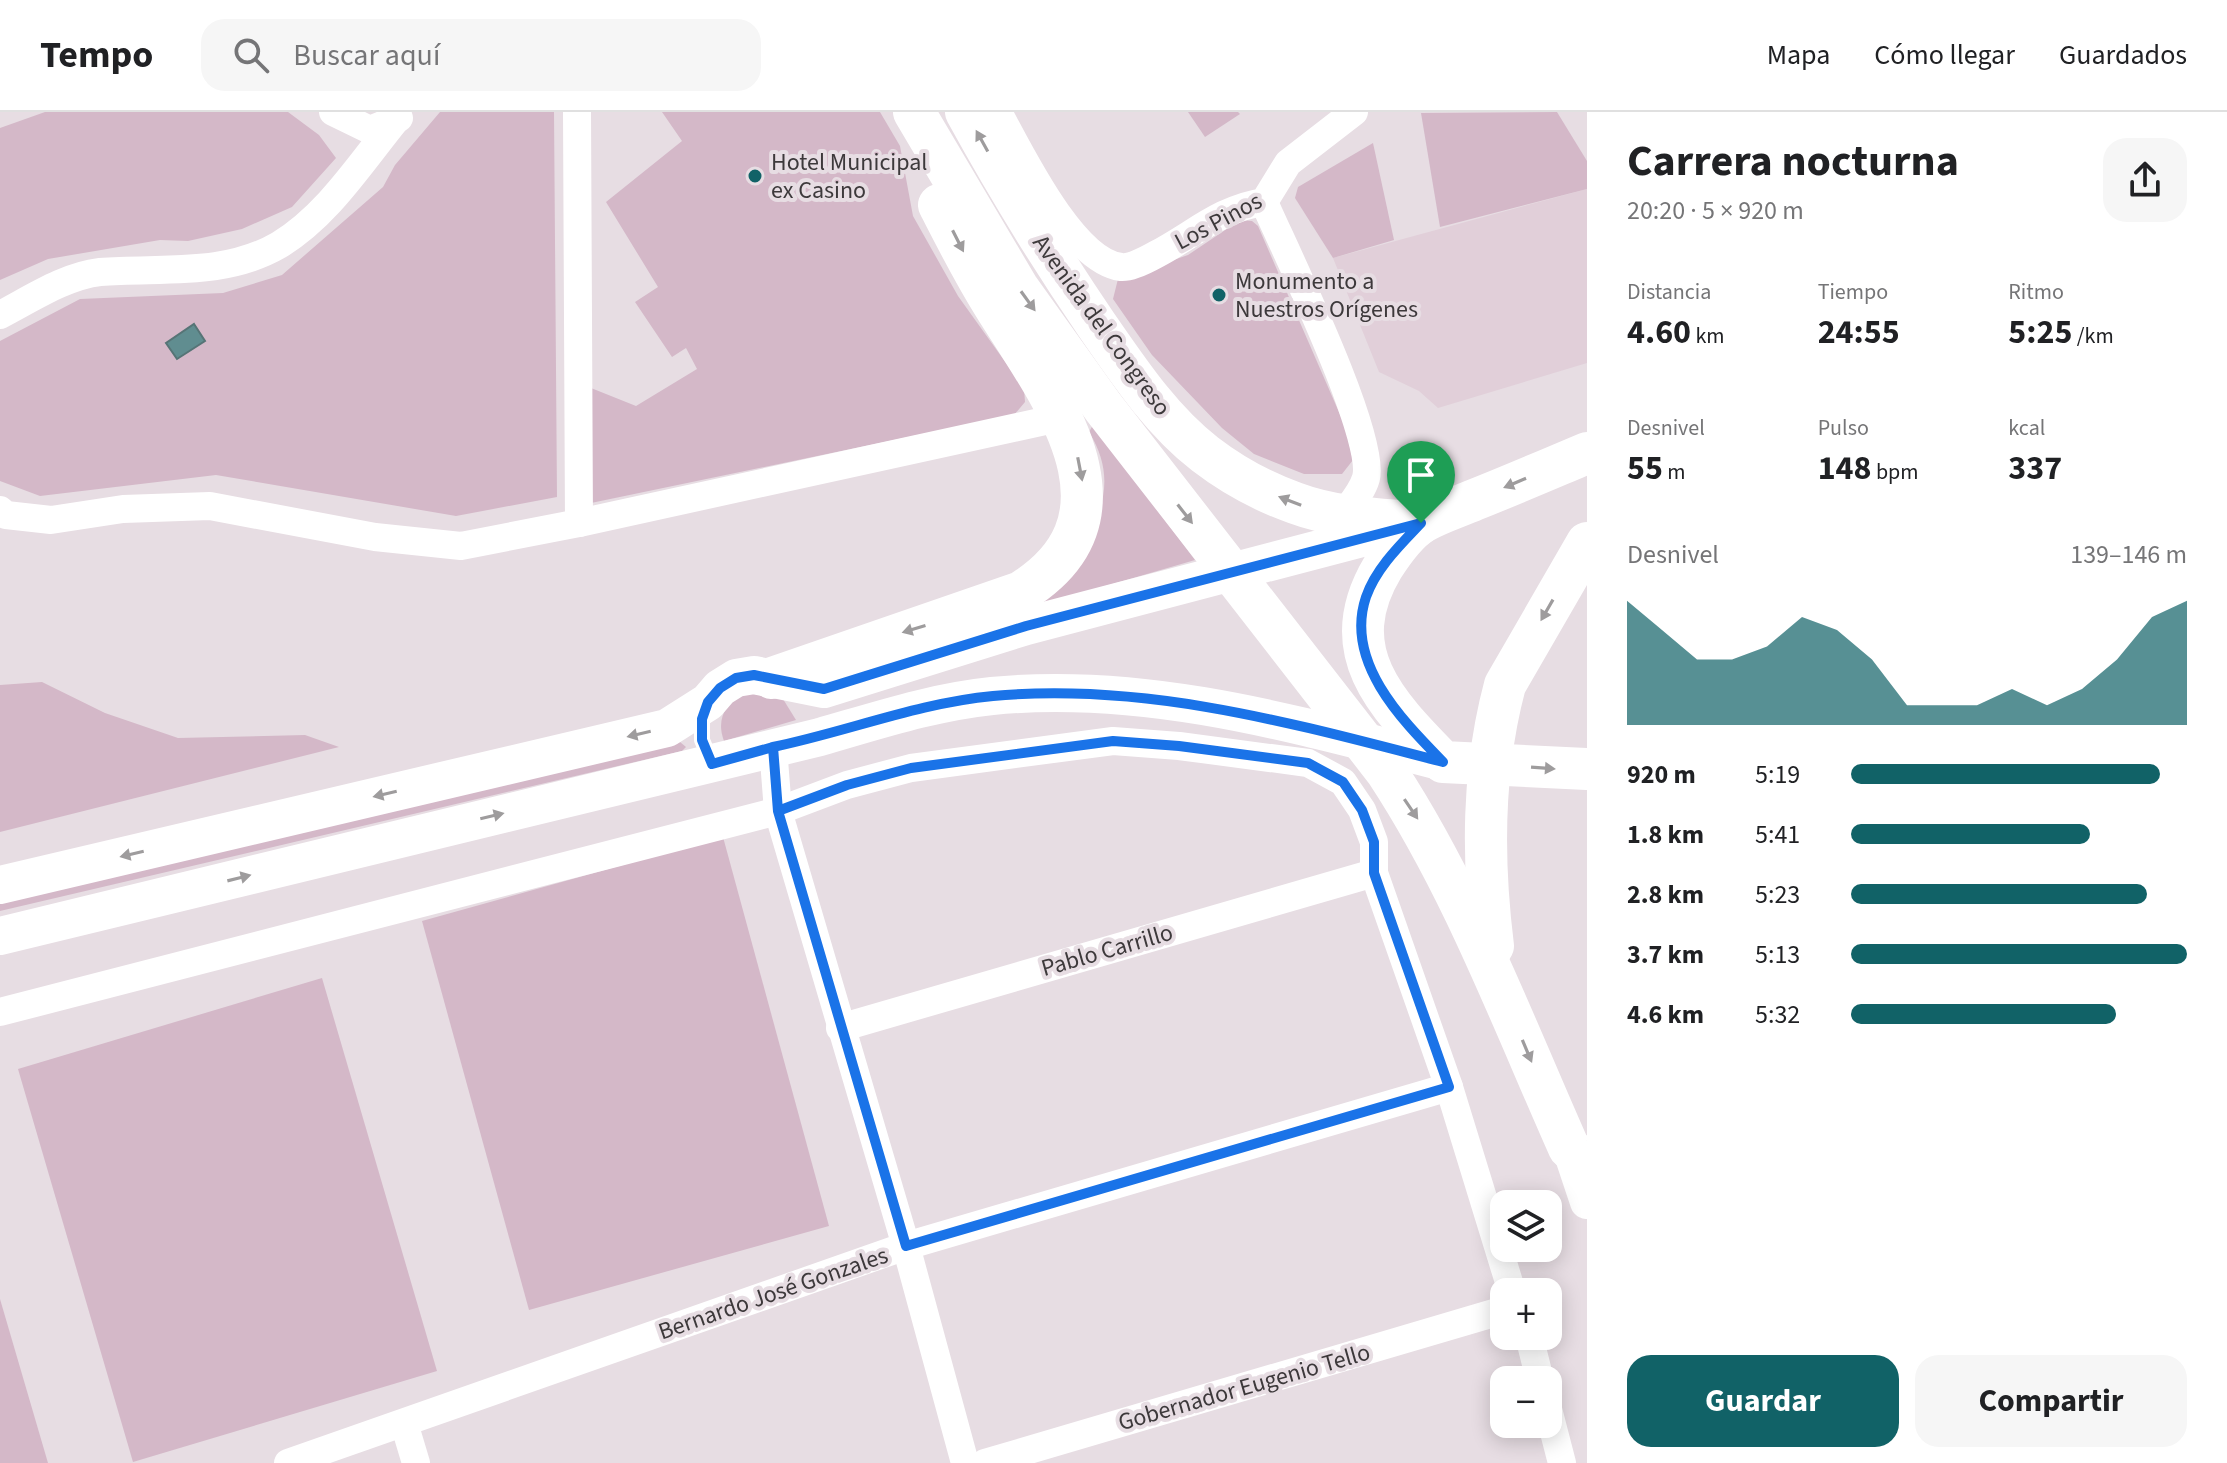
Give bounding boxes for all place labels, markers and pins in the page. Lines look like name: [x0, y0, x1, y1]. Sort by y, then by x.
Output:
place label: Hotel Municipal ex Casino: [771, 145, 927, 208]
marker: Hotel Municipal ex Casino: [746, 167, 764, 185]
place label: Monumento a Nuestros Orígenes: [1235, 264, 1418, 327]
marker: Monumento a Nuestros Orígenes: [1210, 286, 1228, 304]
pin: [1387, 441, 1455, 523]

